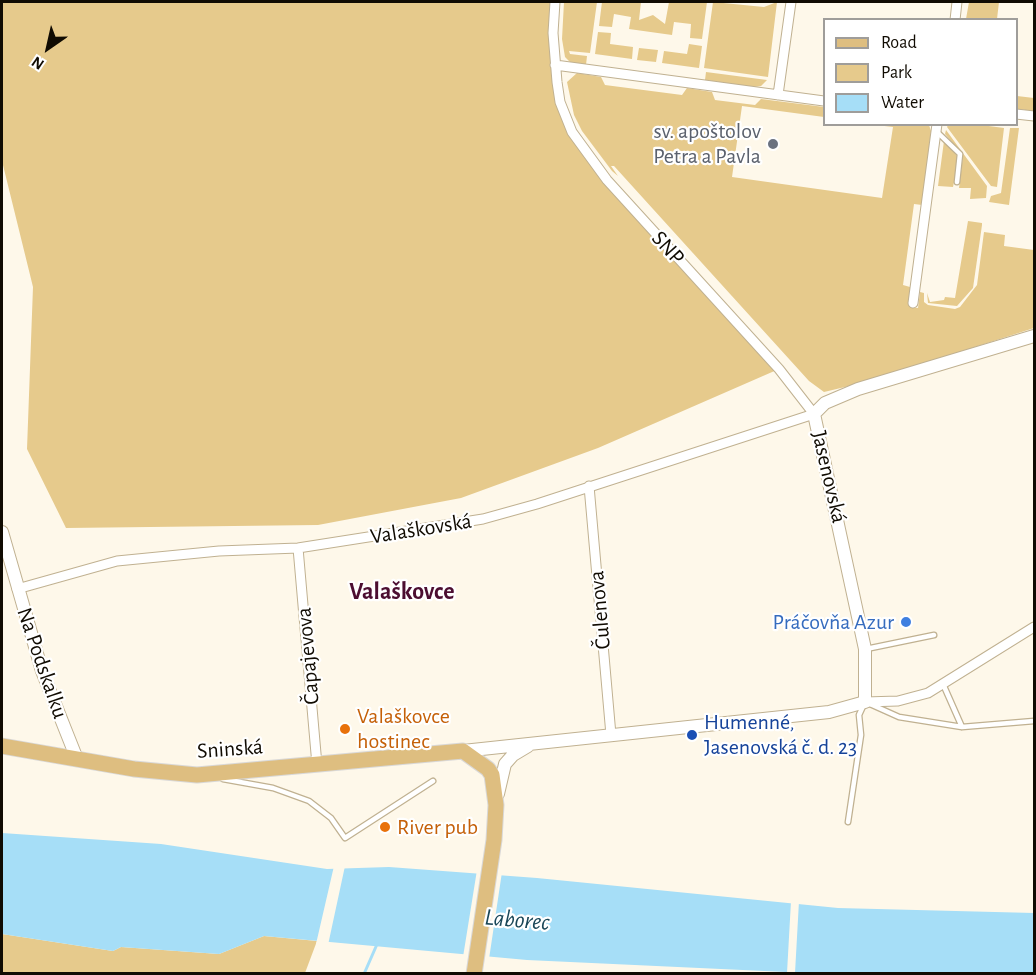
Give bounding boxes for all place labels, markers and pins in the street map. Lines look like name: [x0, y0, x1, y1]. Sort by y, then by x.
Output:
place label: sv. apoštolov Petra a Pavla: [653, 118, 761, 170]
marker: sv. apoštolov Petra a Pavla: [766, 137, 780, 151]
place label: Práčovňa Azur: [773, 609, 894, 635]
marker: Práčovňa Azur: [899, 615, 913, 629]
place label: Valaškovce hostinec: [357, 703, 450, 754]
place label: Humenné, Jasenovská č. d. 23: [704, 709, 857, 760]
marker: Valaškovce hostinec: [338, 722, 352, 736]
marker: Humenné, Jasenovská č. d. 23: [685, 728, 699, 742]
place label: River pub: [397, 814, 478, 840]
marker: River pub: [378, 820, 392, 834]

